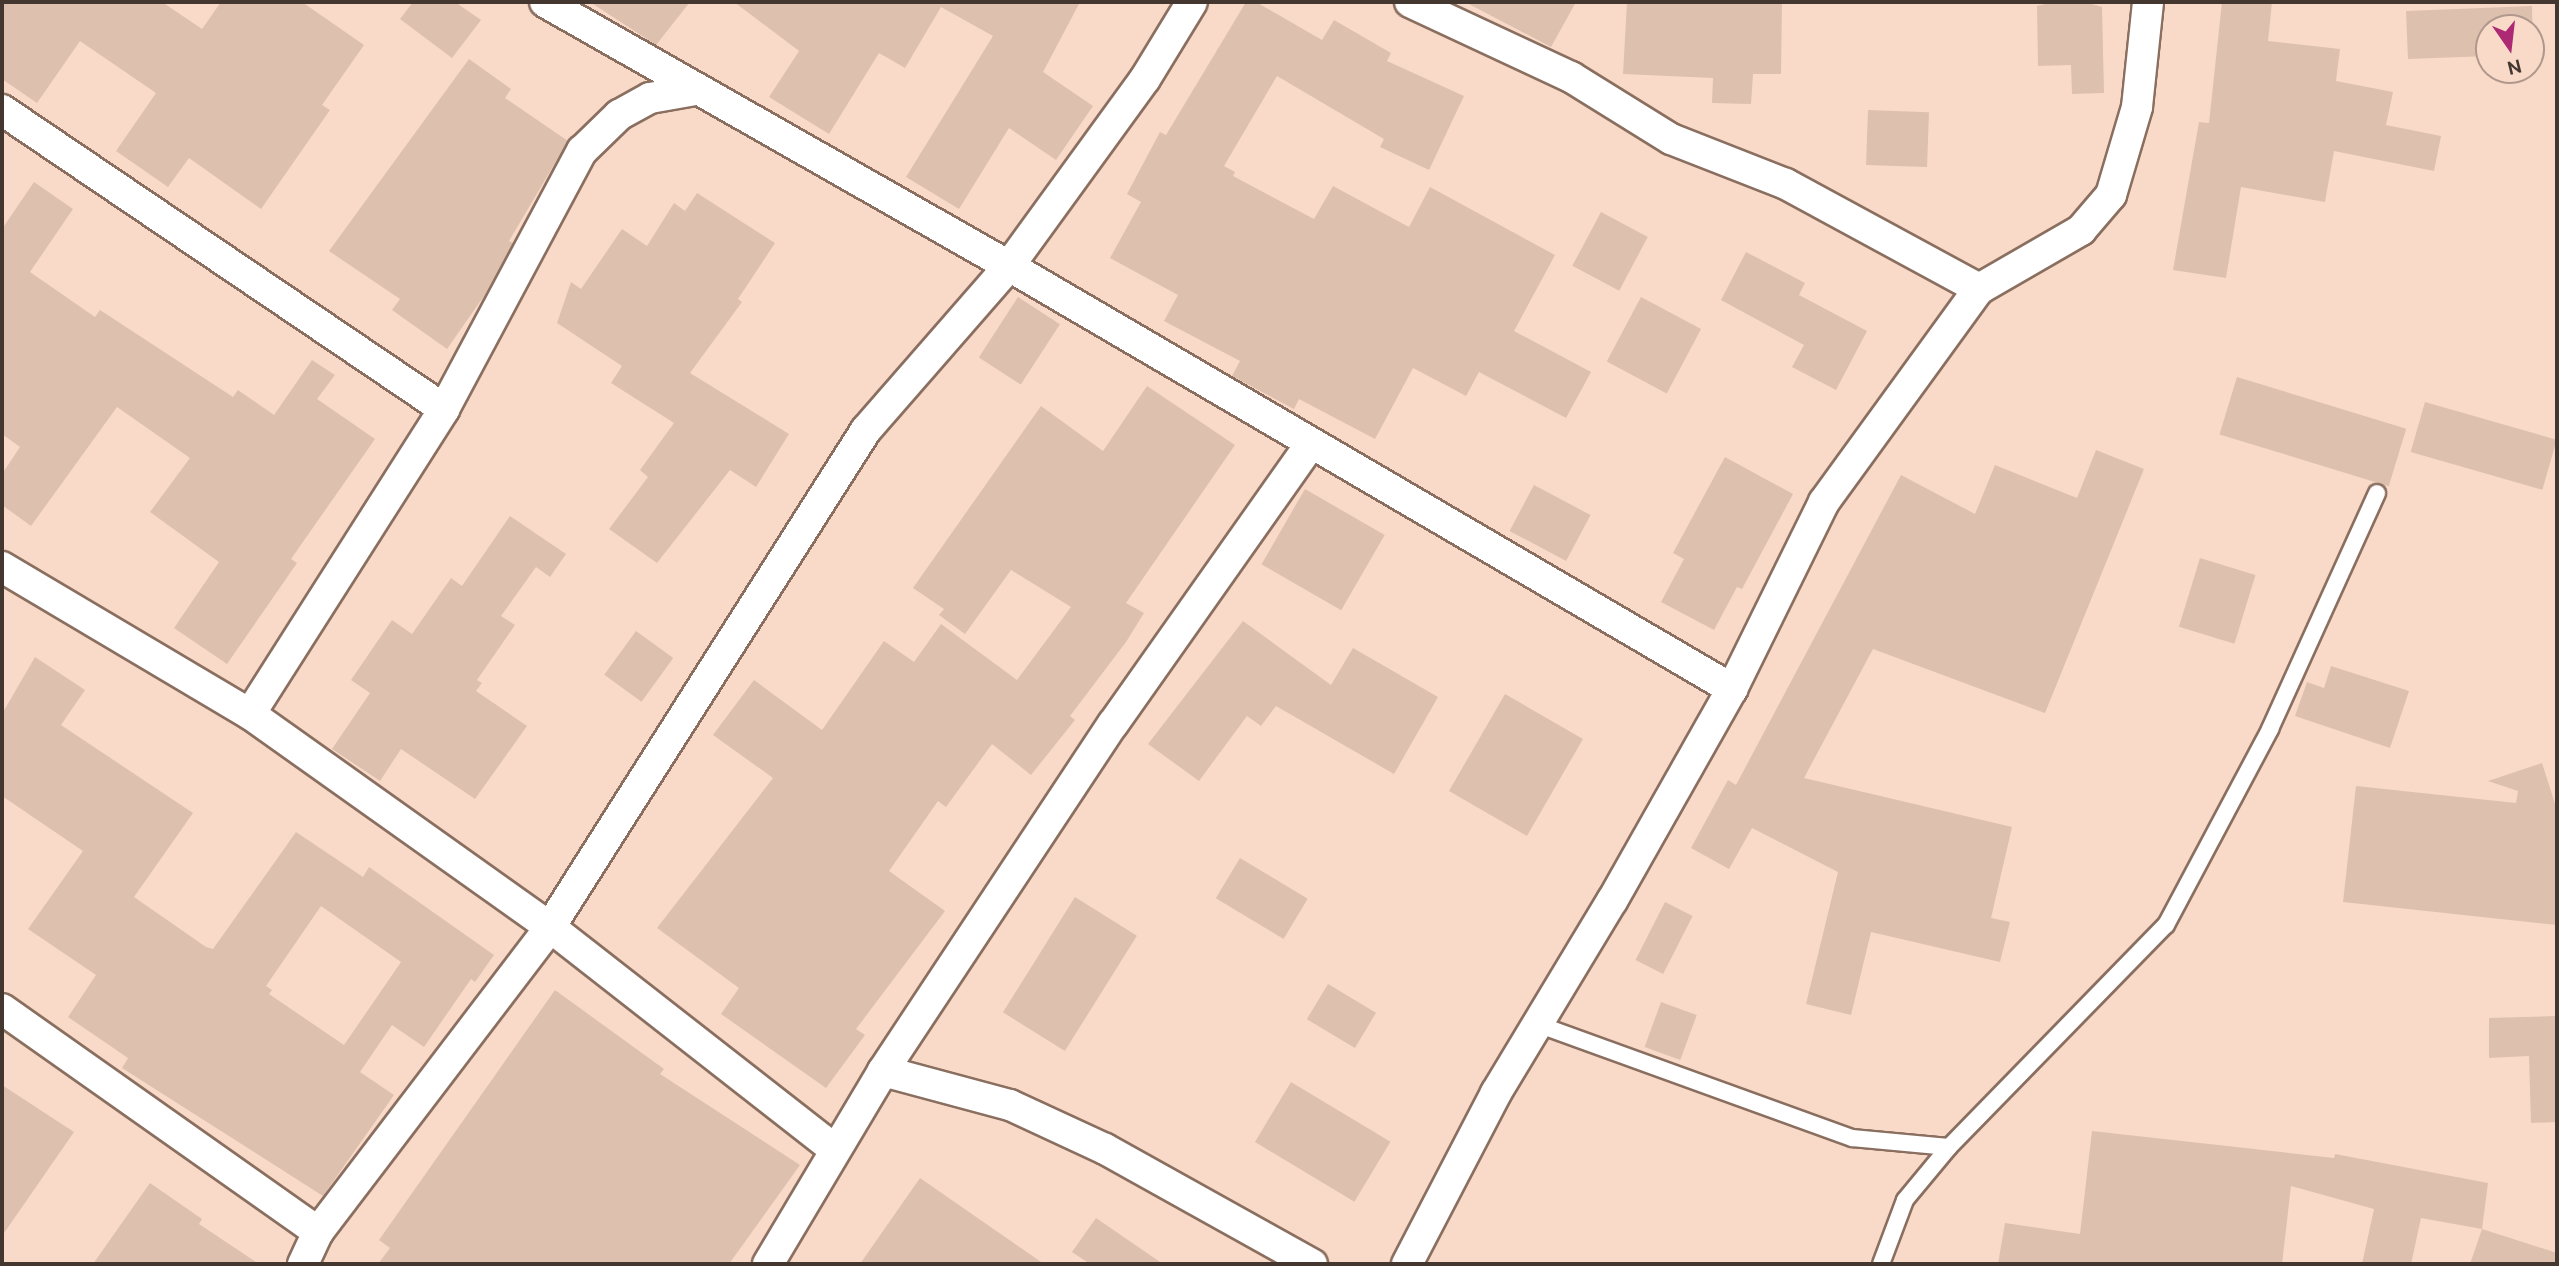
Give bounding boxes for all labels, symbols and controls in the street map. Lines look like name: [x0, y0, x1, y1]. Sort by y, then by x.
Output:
north arrow: [2475, 14, 2545, 84]
text: N: [2505, 55, 2524, 80]

